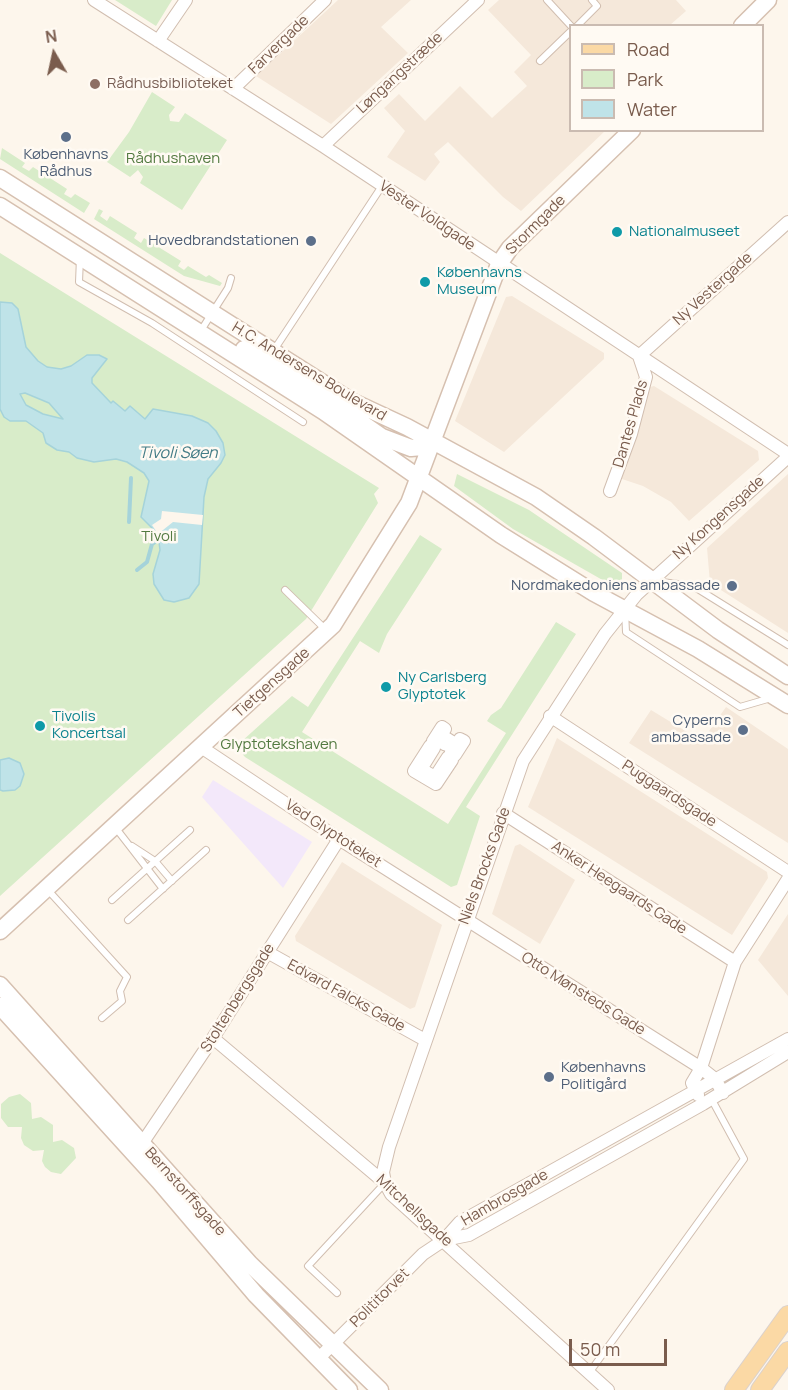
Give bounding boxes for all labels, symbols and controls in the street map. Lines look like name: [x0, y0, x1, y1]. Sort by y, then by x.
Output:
street label: Farvergade: [245, 12, 313, 78]
north arrow: [24, 24, 84, 84]
text: N: [44, 24, 59, 48]
legend: [569, 24, 764, 132]
street label: Løngangstræde: [353, 28, 447, 118]
text: Road: [627, 37, 670, 61]
text: Park: [627, 67, 663, 91]
place label: Rådhusbiblioteket: [107, 75, 233, 93]
marker: Rådhusbiblioteket: [88, 77, 102, 91]
text: Water: [627, 97, 677, 121]
marker: Københavns Rådhus: [59, 130, 73, 144]
place label: Københavns Rådhus: [24, 146, 108, 181]
park label: Rådhushaven: [126, 150, 220, 168]
street label: Vester Voldgade: [376, 177, 478, 255]
street label: Stormgade: [502, 191, 570, 259]
place label: Nationalmuseet: [629, 223, 740, 241]
marker: Nationalmuseet: [610, 225, 624, 239]
place label: Hovedbrandstationen: [148, 232, 299, 250]
marker: Hovedbrandstationen: [304, 234, 318, 248]
street label: Ny Vestergade: [670, 249, 756, 329]
place label: Københavns Museum: [437, 264, 522, 299]
marker: Københavns Museum: [418, 275, 432, 289]
street label: H.C. Andersens Boulevard: [229, 319, 389, 425]
street label: Dantes Plads: [610, 378, 652, 470]
water label: Tivoli Søen: [138, 444, 218, 464]
street label: Ny Kongensgade: [670, 472, 768, 564]
park label: Tivoli: [141, 528, 177, 546]
place label: Nordmakedoniens ambassade: [511, 577, 720, 595]
marker: Nordmakedoniens ambassade: [725, 579, 739, 593]
street label: Tietgensgade: [230, 644, 314, 722]
place label: Ny Carlsberg Glyptotek: [398, 669, 487, 704]
marker: Ny Carlsberg Glyptotek: [379, 680, 393, 694]
place label: Tivolis Koncertsal: [52, 708, 126, 743]
place label: Cyperns ambassade: [651, 712, 731, 747]
marker: Tivolis Koncertsal: [33, 719, 47, 733]
marker: Cyperns ambassade: [736, 723, 750, 737]
park label: Glyptotekshaven: [221, 736, 337, 754]
street label: Puggaardsgade: [618, 757, 720, 831]
street label: Ved Glyptoteket: [282, 796, 384, 872]
street label: Niels Brocks Gade: [455, 805, 515, 927]
street label: Anker Heegaards Gade: [548, 837, 690, 939]
street label: Stoltenbergsgade: [197, 940, 279, 1056]
street label: Otto Mønsteds Gade: [518, 949, 648, 1039]
street label: Edvard Falcks Gade: [284, 956, 408, 1036]
place label: Københavns Politigård: [561, 1059, 646, 1094]
marker: Københavns Politigård: [542, 1070, 556, 1084]
street label: Bernstorffsgade: [141, 1144, 229, 1240]
street label: Hambrosgade: [458, 1166, 552, 1230]
street label: Mitchellsgade: [372, 1171, 456, 1251]
street label: Polititorvet: [347, 1265, 413, 1331]
scale bar: [572, 1327, 670, 1365]
text: 50 m: [580, 1337, 620, 1361]

